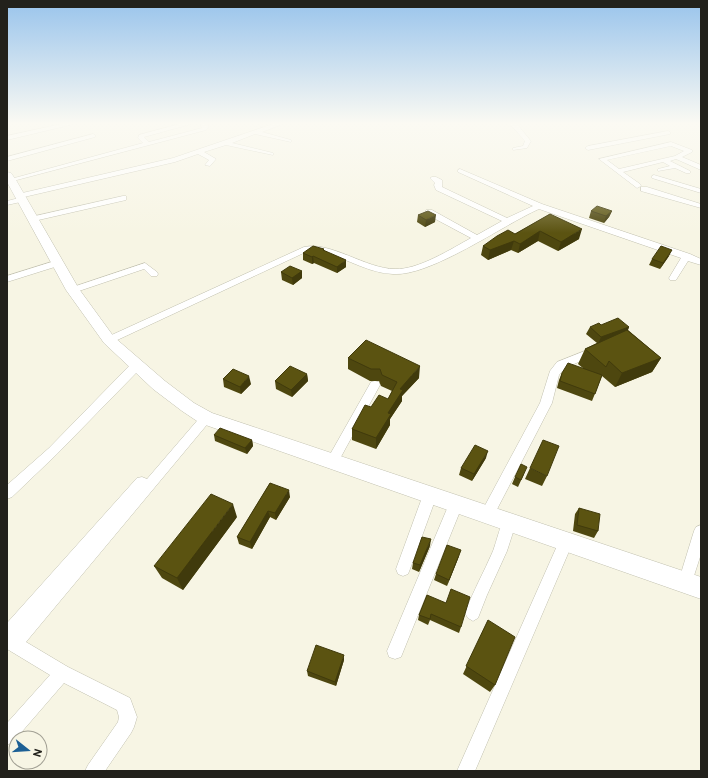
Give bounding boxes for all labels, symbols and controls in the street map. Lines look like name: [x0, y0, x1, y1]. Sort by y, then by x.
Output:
north arrow: [8, 730, 48, 770]
text: N: [29, 747, 44, 758]

